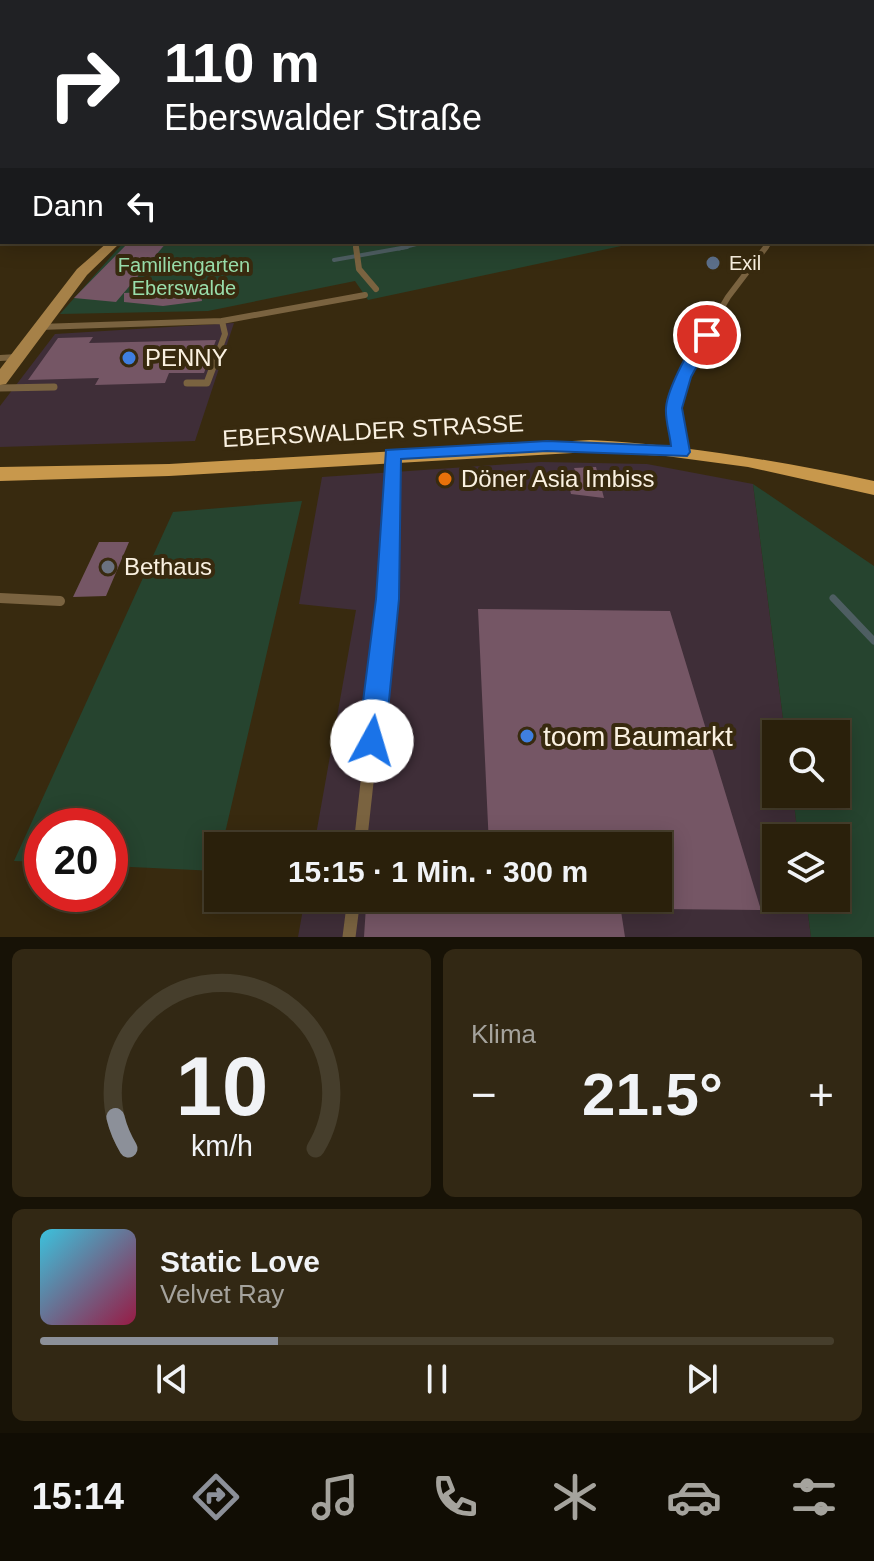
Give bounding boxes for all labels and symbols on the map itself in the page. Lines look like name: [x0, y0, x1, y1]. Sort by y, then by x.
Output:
place label: Exil: [729, 252, 761, 274]
park label: Familiengarten Eberswalde: [118, 254, 250, 299]
marker: Exil: [704, 254, 722, 272]
pin: [673, 301, 741, 369]
place label: PENNY: [145, 344, 228, 371]
marker: PENNY: [120, 349, 138, 367]
street label: EBERSWALDER STRASSE: [222, 409, 524, 452]
place label: Döner Asia Imbiss: [461, 465, 654, 492]
marker: Döner Asia Imbiss: [436, 470, 454, 488]
place label: Bethaus: [124, 553, 212, 580]
marker: Bethaus: [99, 558, 117, 576]
position arrow: [330, 699, 414, 783]
place label: toom Baumarkt: [543, 721, 733, 752]
marker: toom Baumarkt: [518, 727, 536, 745]
speed limit sign: 20: [24, 808, 128, 912]

